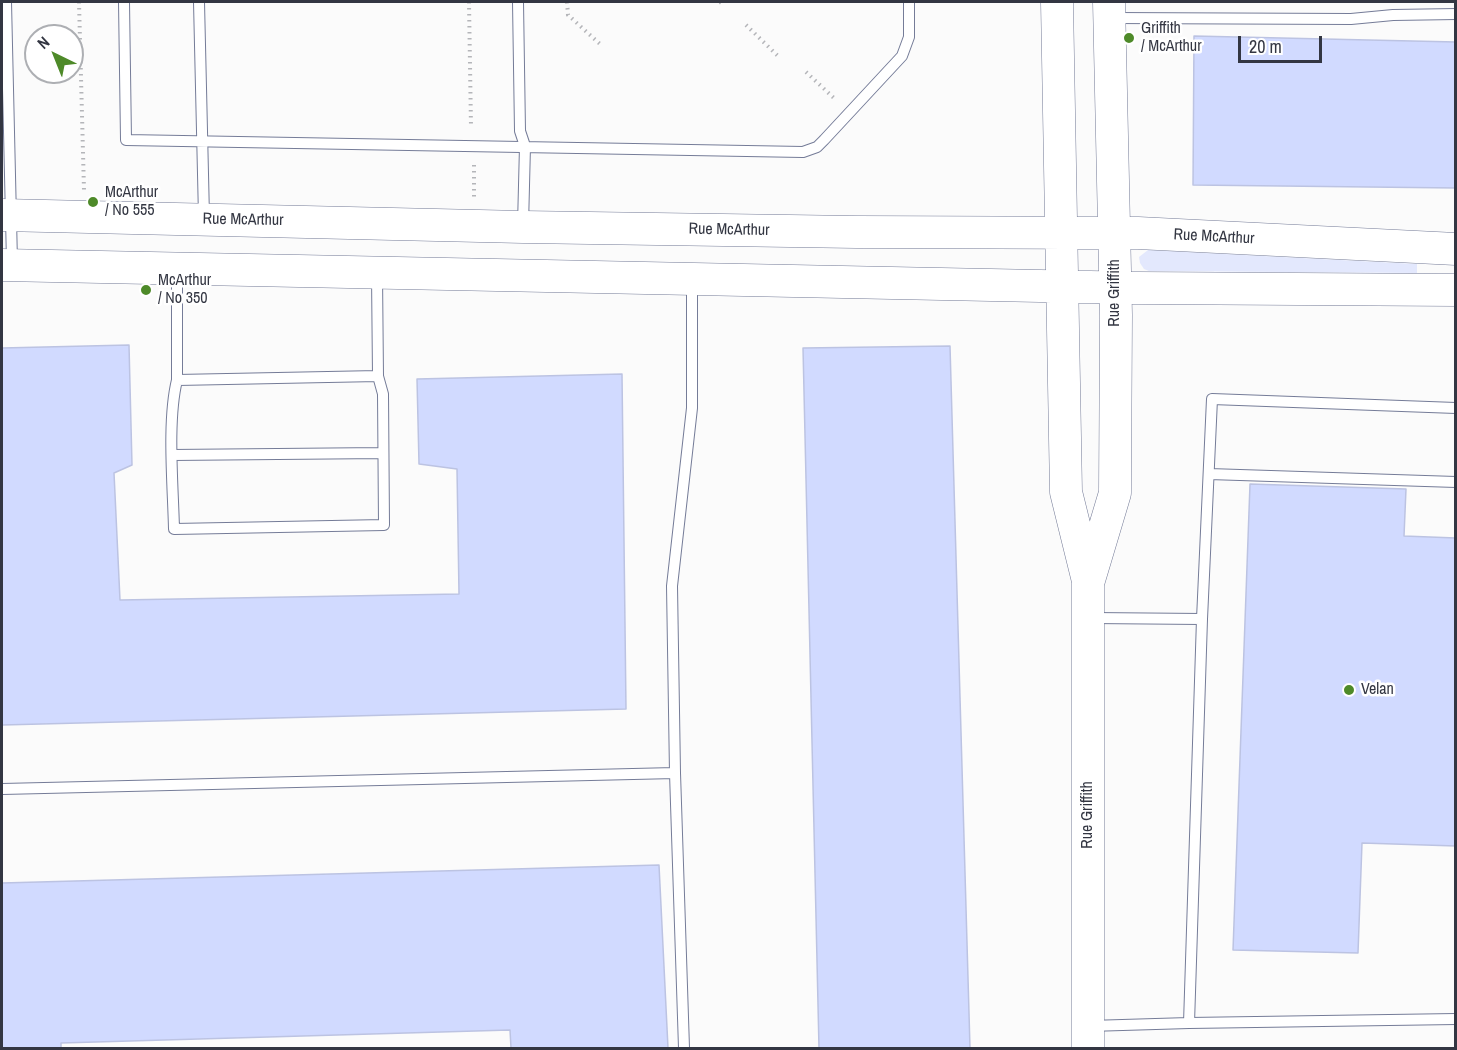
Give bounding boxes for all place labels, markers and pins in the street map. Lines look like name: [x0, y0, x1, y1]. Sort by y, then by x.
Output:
place label: Griffith / McArthur: [1141, 19, 1202, 57]
marker: Griffith / McArthur: [1122, 31, 1136, 45]
place label: McArthur / No 555: [105, 183, 158, 221]
marker: McArthur / No 555: [86, 195, 100, 209]
place label: McArthur / No 350: [158, 271, 211, 309]
marker: McArthur / No 350: [139, 283, 153, 297]
place label: Velan: [1361, 680, 1394, 700]
marker: Velan: [1342, 683, 1356, 697]

